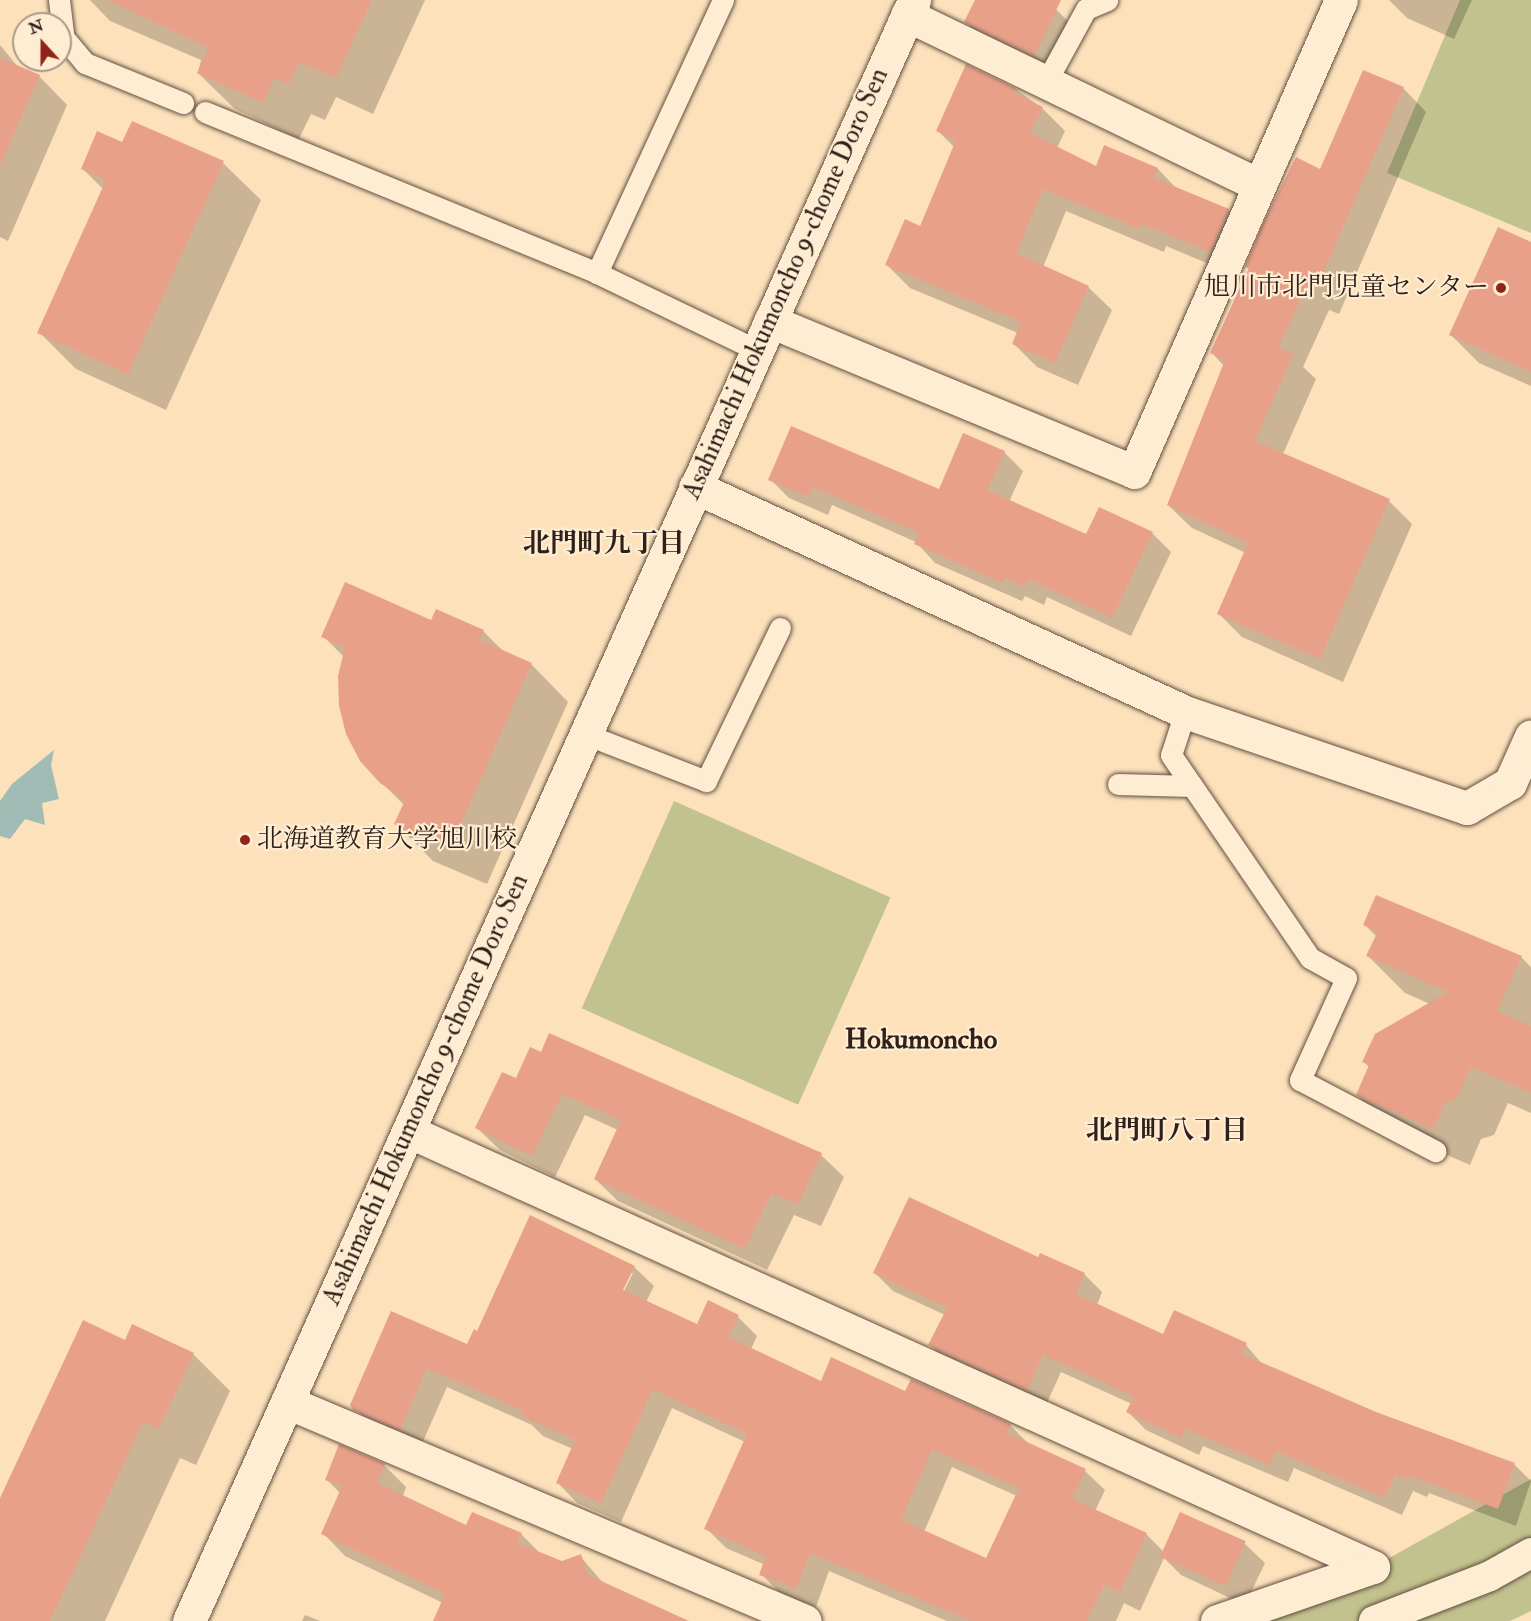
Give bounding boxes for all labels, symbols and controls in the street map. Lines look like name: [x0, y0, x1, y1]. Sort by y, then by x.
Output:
north arrow: [12, 12, 72, 72]
text: N: [26, 15, 47, 39]
street label: Asahimachi Hokumoncho 9-chome Doro Sen: [676, 64, 896, 504]
place label: 旭川市北門児童センター: [1203, 272, 1489, 304]
marker: 旭川市北門児童センター: [1494, 281, 1508, 295]
district label: 北門町九丁目: [523, 528, 685, 560]
place label: 北海道教育大学旭川校: [257, 824, 517, 856]
marker: 北海道教育大学旭川校: [238, 833, 252, 847]
street label: Asahimachi Hokumoncho 9-chome Doro Sen: [316, 870, 536, 1310]
district label: Hokumoncho: [845, 1023, 997, 1057]
district label: 北門町八丁目: [1086, 1115, 1248, 1147]

